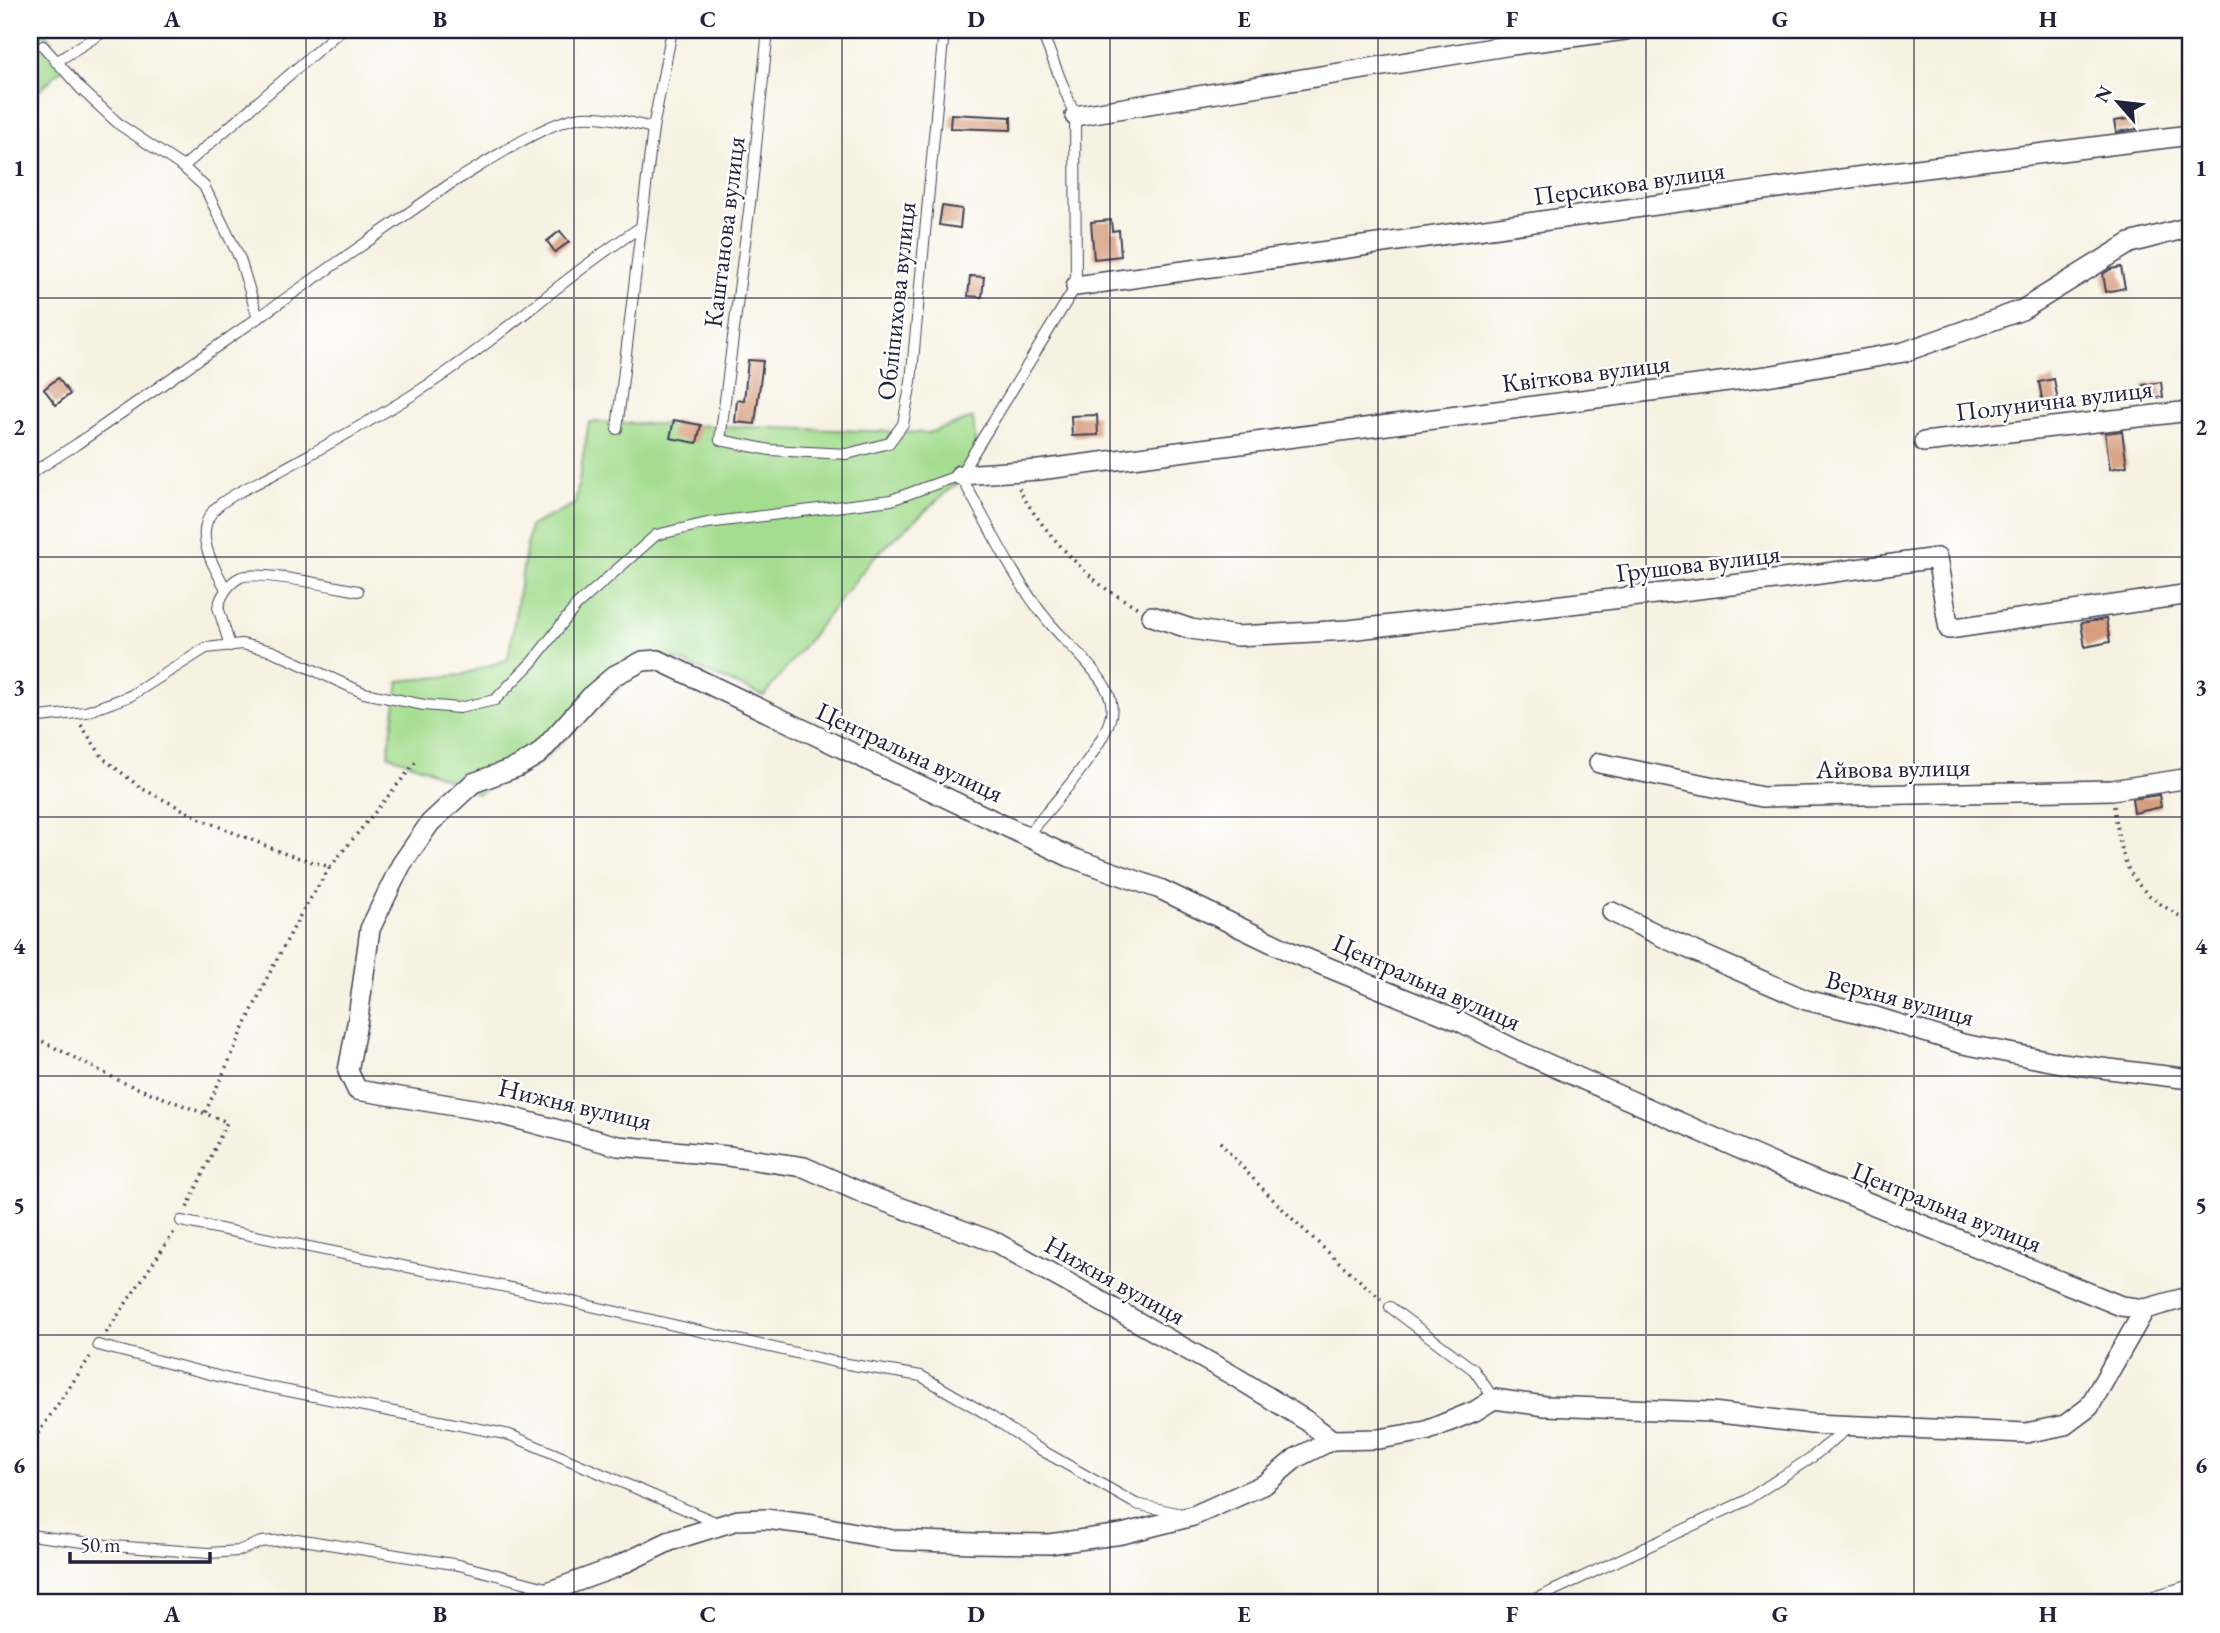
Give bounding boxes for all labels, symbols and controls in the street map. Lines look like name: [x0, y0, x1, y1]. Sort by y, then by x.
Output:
text: A: [163, 4, 181, 34]
text: B: [433, 4, 447, 34]
text: C: [700, 4, 716, 34]
text: D: [967, 4, 985, 34]
text: E: [1237, 4, 1251, 34]
text: F: [1506, 4, 1519, 34]
text: G: [1772, 4, 1788, 34]
text: H: [2039, 4, 2057, 34]
north arrow: [2084, 66, 2154, 136]
text: N: [2089, 81, 2118, 107]
street label: Каштанова вулиця: [695, 135, 753, 329]
text: 1: [13, 153, 25, 183]
street label: Персикова вулиця: [1531, 153, 1727, 213]
text: 1: [2195, 153, 2207, 183]
street label: Обліпихова вулиця: [869, 200, 923, 402]
street label: Квіткова вулиця: [1500, 346, 1672, 400]
street label: Полунична вулиця: [1954, 371, 2154, 429]
text: 2: [13, 412, 25, 442]
text: 2: [2195, 412, 2207, 442]
street label: Грушова вулиця: [1614, 536, 1782, 590]
text: 3: [13, 672, 25, 702]
text: 3: [2195, 672, 2207, 702]
street label: Центральна вулиця: [811, 694, 1009, 810]
street label: Айвова вулиця: [1814, 750, 1971, 786]
street label: Центральна вулиця: [1328, 925, 1526, 1039]
text: 4: [13, 931, 26, 961]
text: 4: [2195, 931, 2208, 961]
street label: Верхня вулиця: [1822, 962, 1978, 1034]
street label: Нижня вулиця: [495, 1070, 655, 1138]
street label: Центральна вулиця: [1847, 1153, 2047, 1261]
text: 5: [13, 1190, 25, 1220]
text: 5: [2195, 1190, 2207, 1220]
street label: Нижня вулиця: [1039, 1227, 1191, 1333]
text: 6: [13, 1450, 25, 1480]
text: 6: [2195, 1450, 2207, 1480]
scale bar: [70, 1521, 210, 1565]
text: 50 m: [80, 1531, 121, 1558]
text: A: [163, 1599, 181, 1629]
text: B: [433, 1599, 447, 1629]
text: C: [700, 1599, 716, 1629]
text: D: [967, 1599, 985, 1629]
text: E: [1237, 1599, 1251, 1629]
text: F: [1506, 1599, 1519, 1629]
text: G: [1772, 1599, 1788, 1629]
text: H: [2039, 1599, 2057, 1629]

